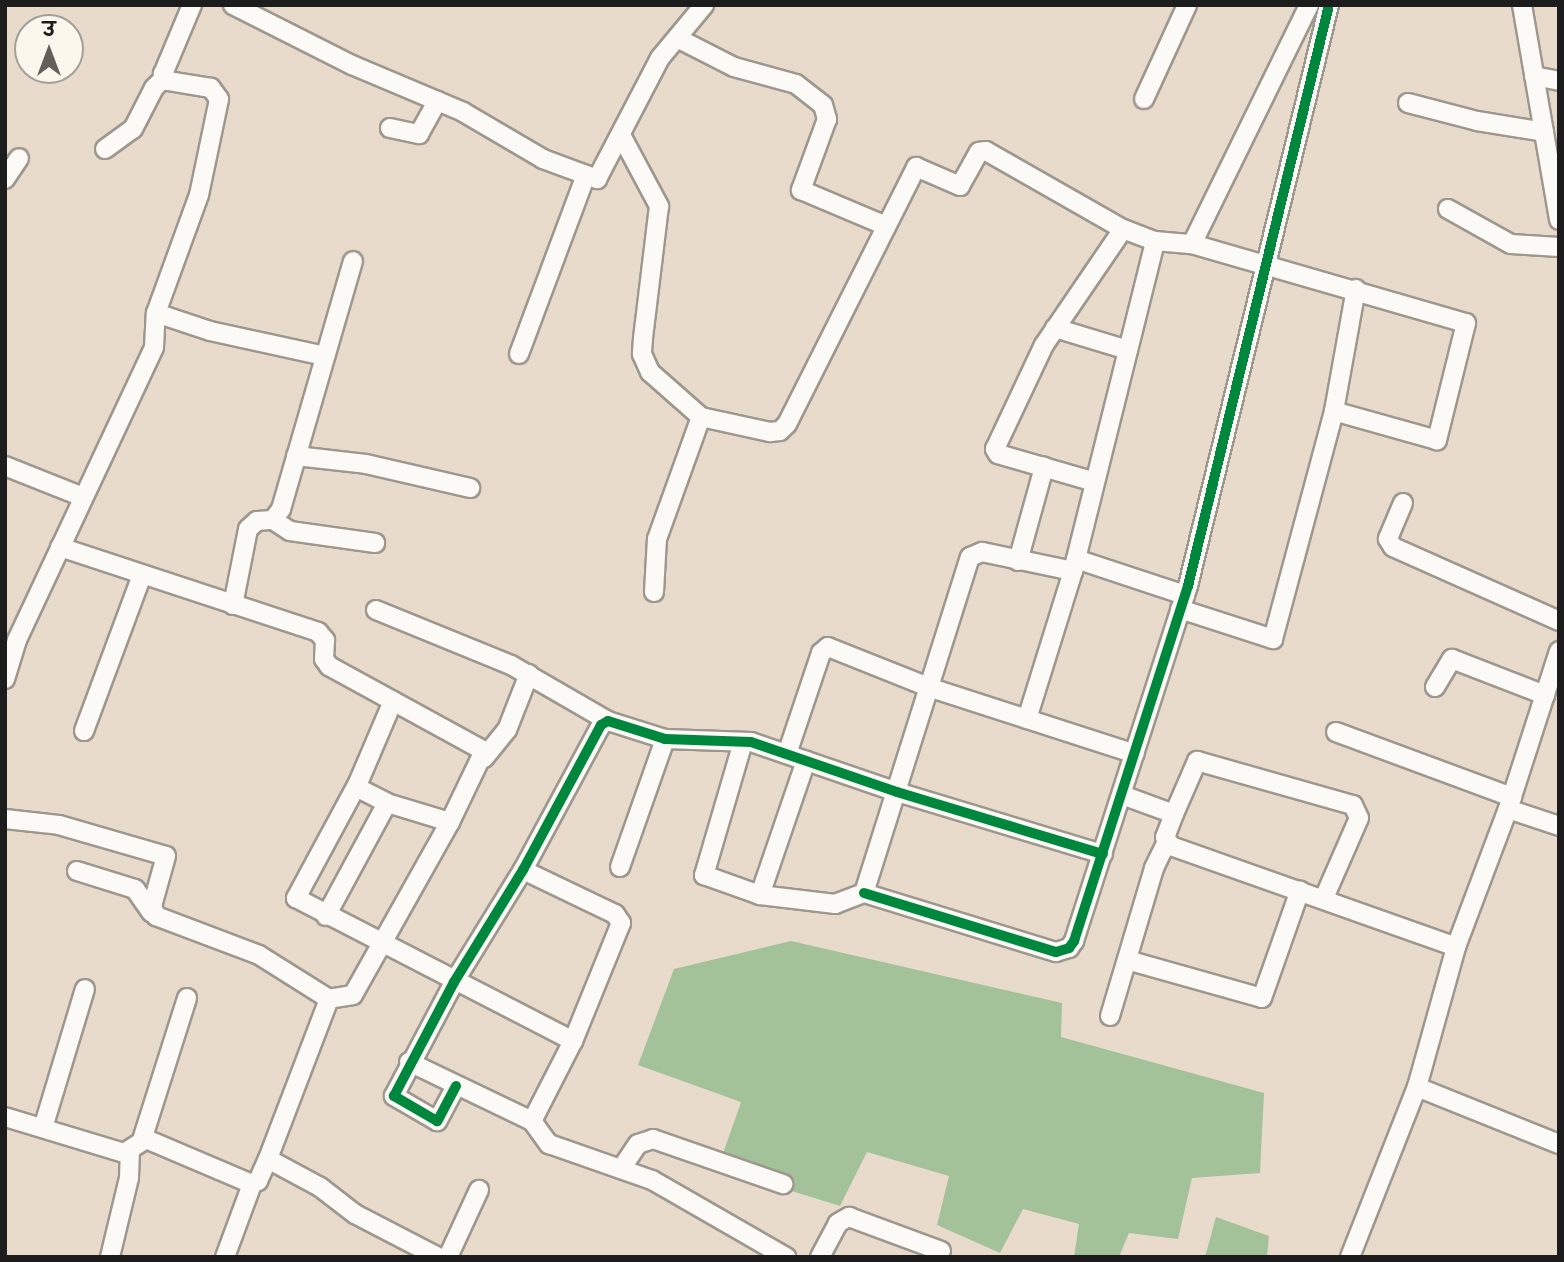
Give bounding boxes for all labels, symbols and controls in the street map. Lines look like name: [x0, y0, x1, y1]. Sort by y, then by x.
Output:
north arrow: [14, 14, 84, 84]
text: उ: [43, 17, 55, 42]

